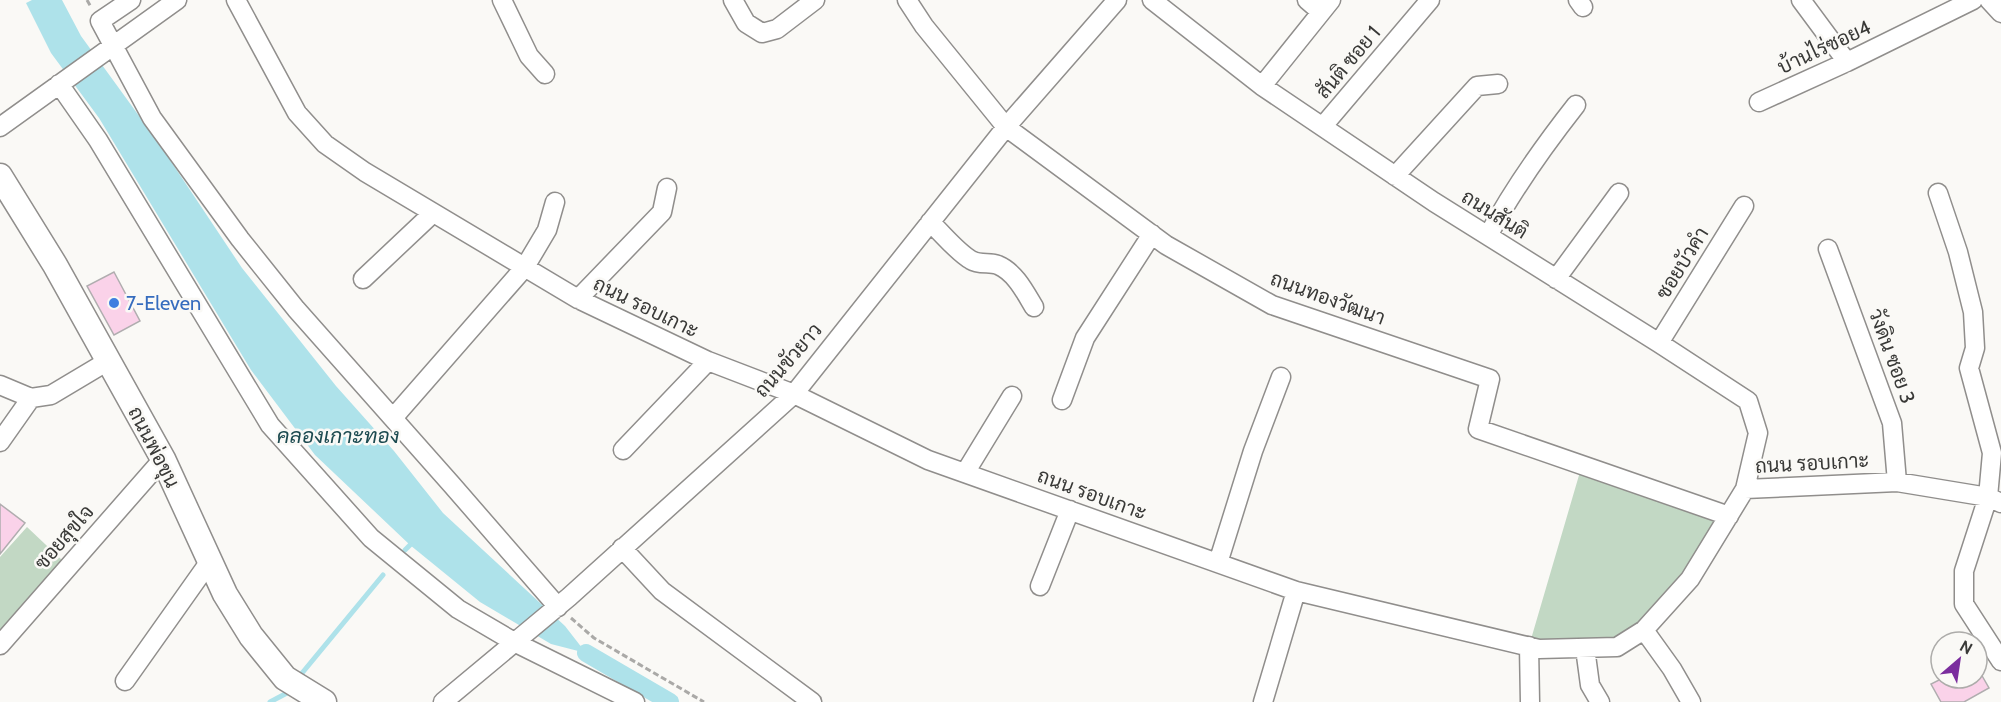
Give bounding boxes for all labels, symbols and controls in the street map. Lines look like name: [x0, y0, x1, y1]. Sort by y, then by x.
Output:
street label: บ้านไร่ซอย4: [1773, 14, 1875, 79]
street label: สันติ ซอย 1: [1311, 21, 1385, 103]
street label: ถนนสันติ: [1457, 184, 1533, 244]
street label: ซอยบัวคำ: [1651, 223, 1713, 303]
street label: ถนนทองวัฒนา: [1267, 266, 1389, 330]
street label: ถนน รอบเกาะ: [589, 271, 703, 343]
place label: 7-Eleven: [126, 291, 201, 315]
marker: 7-Eleven: [107, 296, 121, 310]
street label: วังดิน ซอย 3: [1864, 305, 1920, 407]
street label: ถนนขัวยาว: [749, 318, 827, 402]
street label: ถนนพ่อขุน: [122, 402, 185, 493]
water label: คลองเกาะทอง: [277, 423, 399, 448]
street label: ถนน รอบเกาะ: [1754, 448, 1870, 478]
street label: ถนน รอบเกาะ: [1034, 463, 1150, 525]
street label: ซอยสุขใจ: [29, 499, 100, 575]
north arrow: [1929, 630, 1989, 690]
text: N: [1956, 636, 1976, 658]

